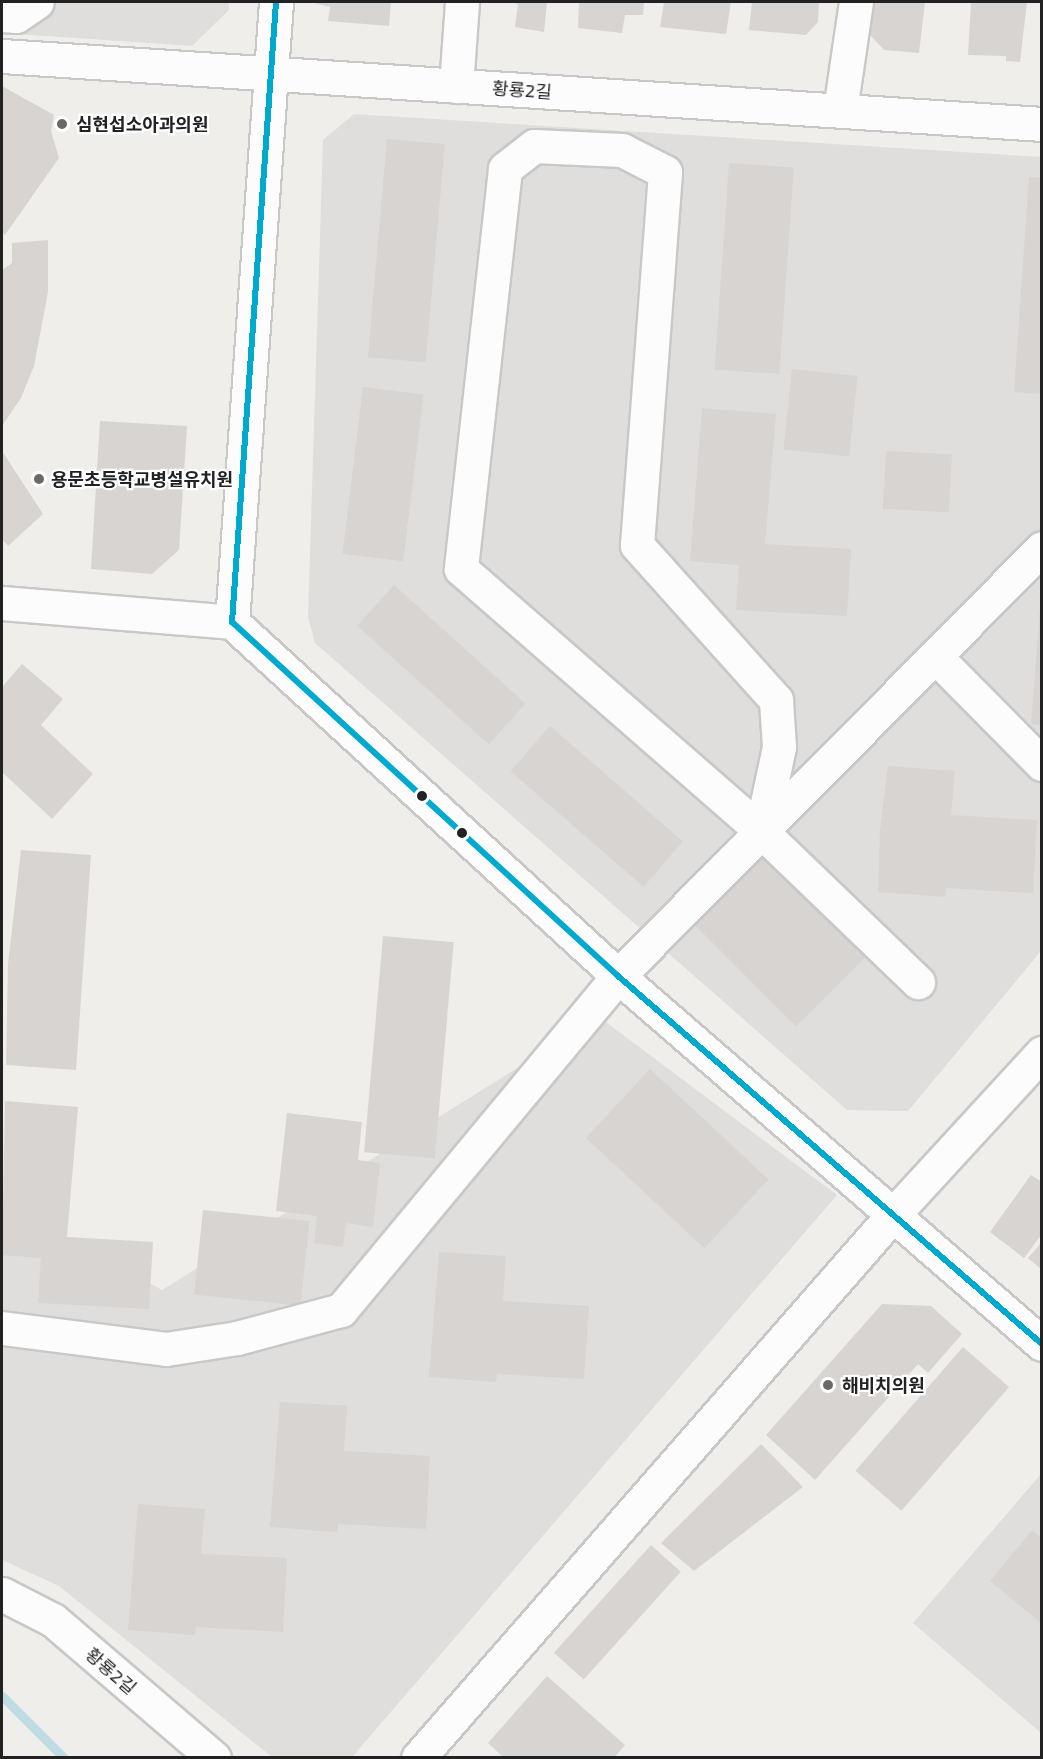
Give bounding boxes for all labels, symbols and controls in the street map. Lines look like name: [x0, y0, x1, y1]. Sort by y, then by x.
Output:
street label: 황룡2길: [491, 77, 553, 103]
place label: 심현섭소아과의원: [76, 113, 208, 135]
marker: 심현섭소아과의원: [53, 115, 71, 133]
place label: 용문초등학교병설유치원: [51, 468, 233, 490]
marker: 용문초등학교병설유치원: [32, 472, 46, 486]
unlabelled marker: [416, 790, 428, 802]
unlabelled marker: [456, 827, 468, 839]
place label: 해비치의원: [842, 1374, 925, 1396]
marker: 해비치의원: [819, 1376, 837, 1394]
street label: 황룡2길: [81, 1643, 141, 1699]

